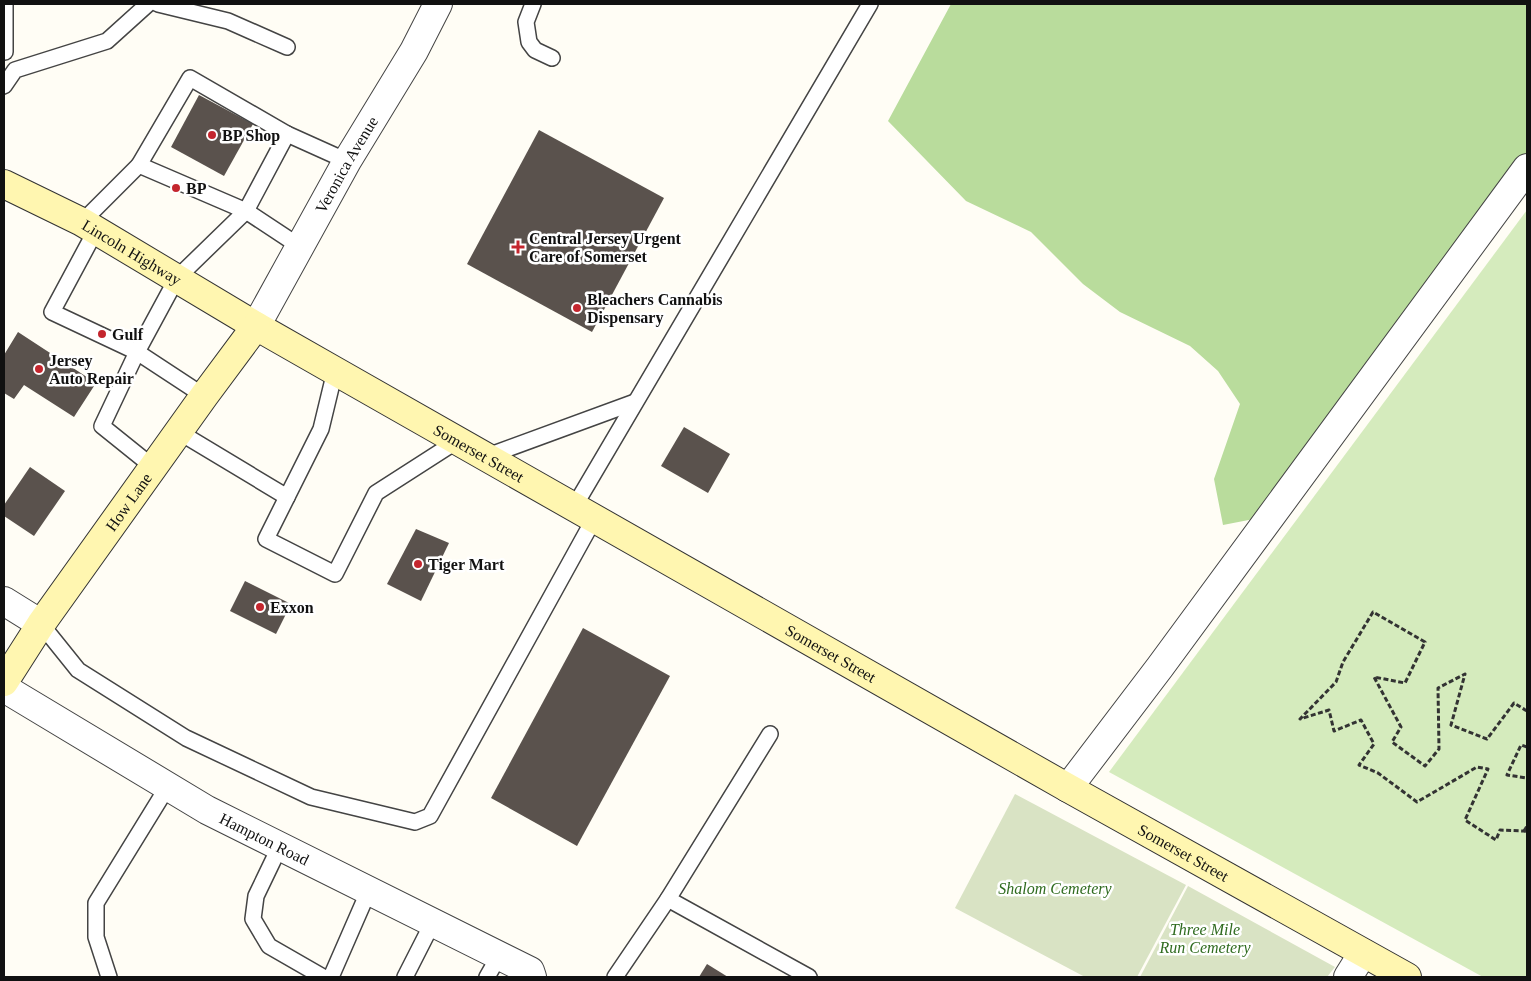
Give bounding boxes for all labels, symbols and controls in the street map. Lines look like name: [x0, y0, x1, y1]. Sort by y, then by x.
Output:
street label: Veronica Avenue: [312, 113, 381, 216]
place label: BP Shop: [222, 127, 280, 145]
marker: BP Shop: [206, 129, 218, 141]
place label: BP: [186, 180, 207, 197]
marker: BP: [170, 182, 182, 194]
street label: Lincoln Highway: [79, 216, 185, 289]
place label: Central Jersey Urgent Care of Somerset: [529, 230, 682, 265]
marker: Central Jersey Urgent Care of Somerset: [511, 240, 525, 254]
place label: Bleachers Cannabis Dispensary: [587, 291, 723, 327]
marker: Bleachers Cannabis Dispensary: [571, 302, 583, 314]
place label: Gulf: [112, 326, 144, 343]
marker: Gulf: [96, 328, 108, 340]
place label: Jersey Auto Repair: [49, 352, 134, 388]
marker: Jersey Auto Repair: [33, 363, 45, 375]
street label: Somerset Street: [431, 421, 527, 486]
street label: How Lane: [102, 470, 155, 534]
place label: Tiger Mart: [428, 556, 505, 574]
marker: Tiger Mart: [412, 558, 424, 570]
place label: Exxon: [270, 599, 314, 616]
marker: Exxon: [254, 601, 266, 613]
street label: Somerset Street: [783, 621, 880, 686]
street label: Hampton Road: [217, 809, 312, 868]
street label: Somerset Street: [1135, 820, 1232, 885]
park label: Shalom Cemetery: [998, 880, 1113, 898]
park label: Three Mile Run Cemetery: [1158, 921, 1251, 957]

